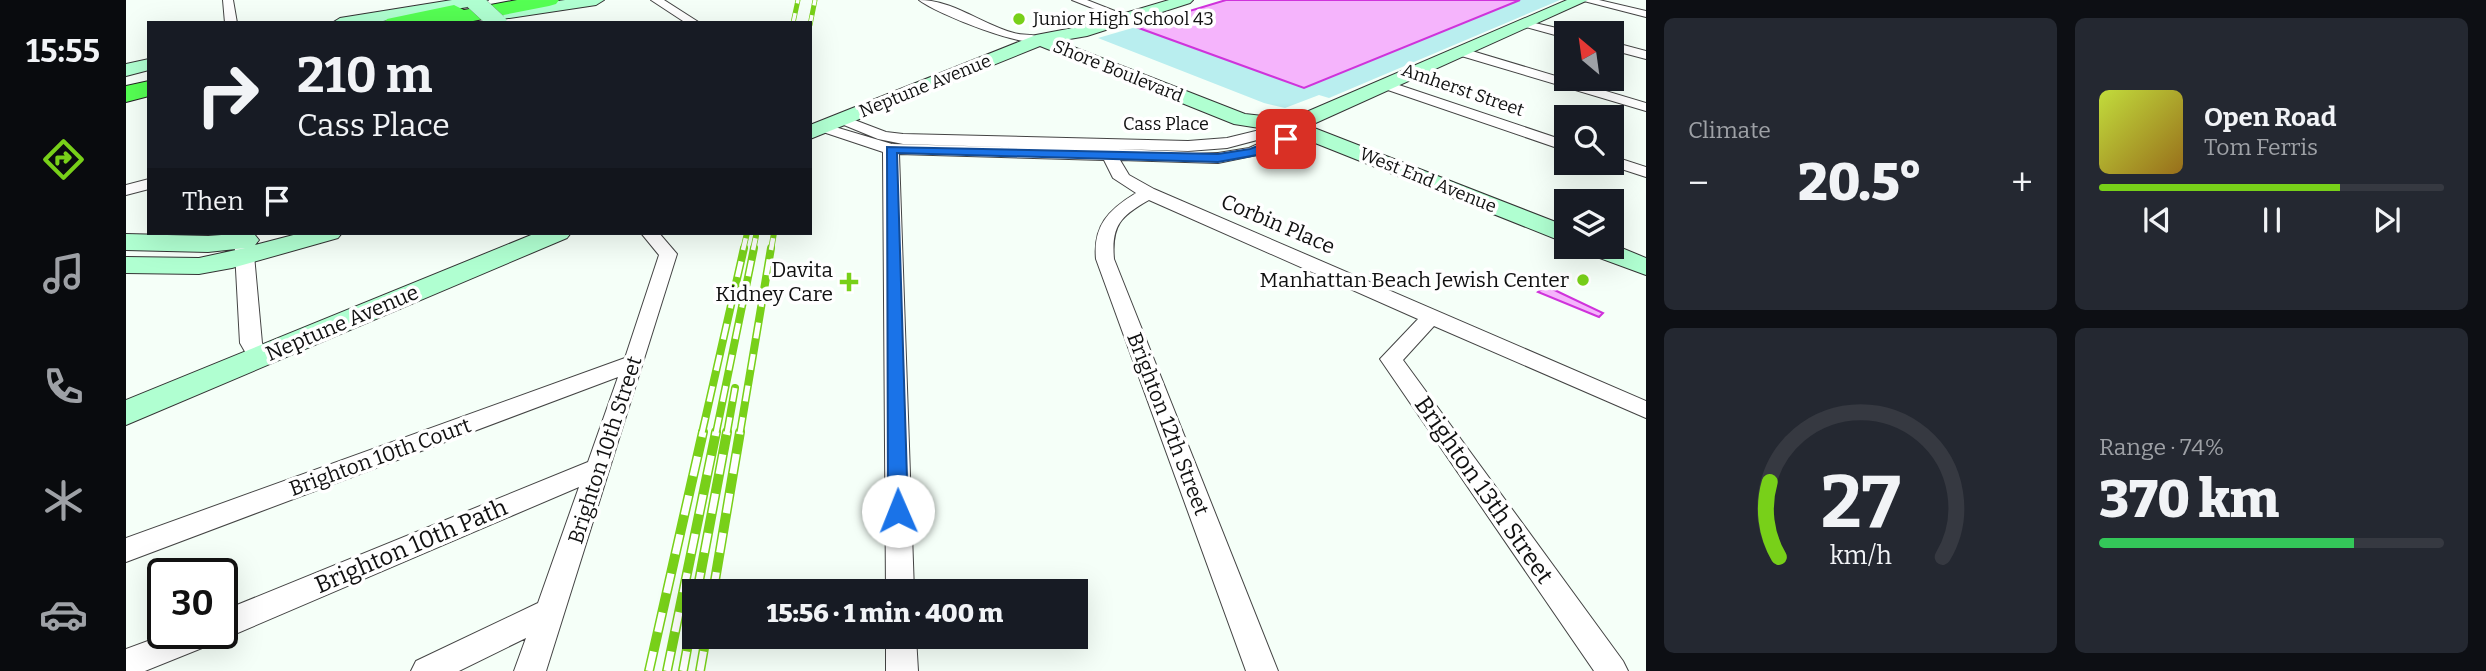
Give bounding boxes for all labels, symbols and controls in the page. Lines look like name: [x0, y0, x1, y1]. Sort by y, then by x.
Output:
place label: Junior High School 43: [1032, 8, 1214, 30]
marker: Junior High School 43: [1011, 11, 1027, 27]
north arrow: [1554, 21, 1624, 91]
map controls: [1554, 21, 1624, 259]
text: 15:55: [26, 32, 100, 70]
street label: Shore Boulevard: [1050, 35, 1186, 107]
text: 210 m: [297, 46, 432, 105]
icon: right: [182, 49, 273, 140]
street label: Neptune Avenue: [856, 50, 994, 122]
street label: Amherst Street: [1399, 59, 1527, 121]
text: Open Road: [2204, 102, 2336, 133]
button: search: [1554, 105, 1624, 175]
text: Cass Place: [297, 106, 450, 144]
pin: [1256, 109, 1316, 169]
street label: Cass Place: [1123, 113, 1209, 135]
text: Climate: [1688, 116, 1771, 144]
icon: arrive: [1267, 120, 1305, 158]
text: Tom Ferris: [2204, 133, 2318, 161]
icon: directions: [39, 135, 88, 184]
street label: West End Avenue: [1356, 143, 1500, 217]
text: 20.5°: [1798, 151, 1922, 214]
text: −: [1688, 160, 1709, 206]
text: +: [2011, 160, 2033, 206]
icon: arrive: [258, 182, 296, 220]
text: Then: [182, 186, 244, 217]
street label: Corbin Place: [1217, 188, 1339, 260]
button: layers: [1554, 189, 1624, 259]
icon: previous: [2138, 201, 2176, 239]
icon: pause: [2253, 201, 2291, 239]
icon: next: [2368, 201, 2406, 239]
icon: music: [39, 249, 88, 298]
place label: Davita Kidney Care: [715, 257, 834, 307]
place label: Manhattan Beach Jewish Center: [1260, 267, 1569, 293]
marker: Davita Kidney Care: [839, 272, 859, 292]
marker: Manhattan Beach Jewish Center: [1575, 272, 1591, 288]
street label: Neptune Avenue: [262, 279, 422, 367]
street label: Brighton 12th Street: [1121, 329, 1215, 519]
street label: Brighton 10th Street: [562, 353, 648, 547]
icon: phone: [39, 362, 88, 411]
street label: Brighton 13th Street: [1409, 391, 1559, 589]
street label: Brighton 10th Court: [286, 412, 475, 502]
text: Range · 74%: [2099, 433, 2224, 461]
text: 27: [1821, 459, 1900, 546]
text: 370 km: [2099, 468, 2279, 531]
position arrow: [861, 474, 935, 548]
icon: climate: [39, 476, 88, 525]
street label: Brighton 10th Path: [311, 493, 511, 599]
text: km/h: [1830, 540, 1892, 570]
speed limit sign: 30: [147, 558, 238, 649]
icon: car: [39, 590, 88, 639]
text: 15:56 · 1 min · 400 m: [767, 598, 1003, 629]

